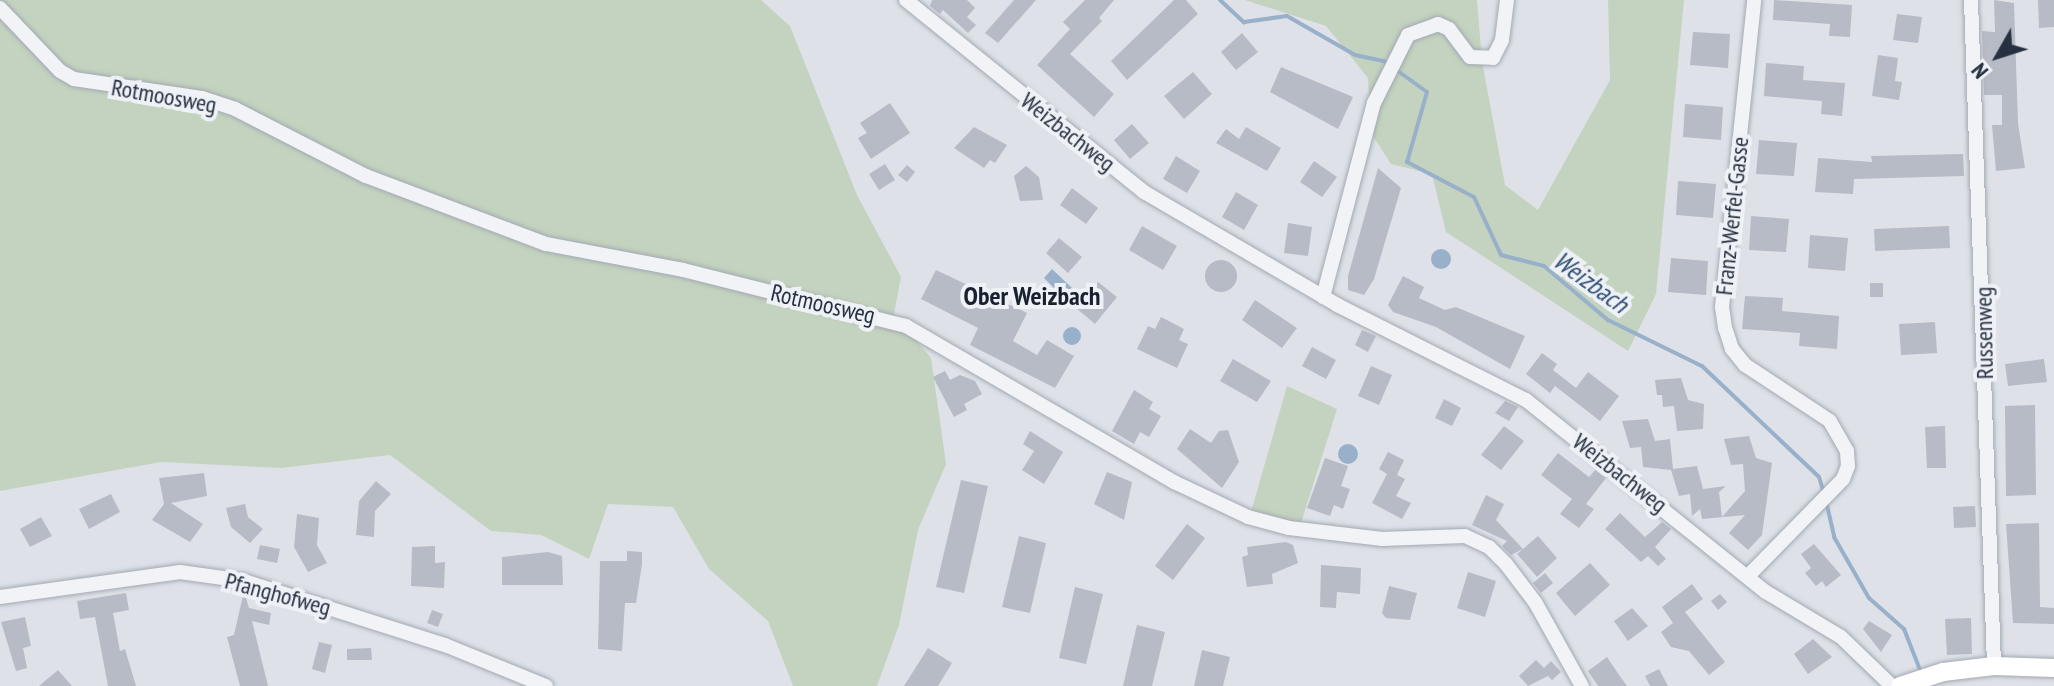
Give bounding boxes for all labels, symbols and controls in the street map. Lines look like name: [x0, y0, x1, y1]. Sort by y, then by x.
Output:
north arrow: [1958, 16, 2038, 96]
text: N: [1965, 58, 1994, 85]
street label: Rotmoosweg: [109, 73, 219, 119]
street label: Weizbachweg: [1015, 86, 1121, 178]
street label: Franz-Werfel-Gasse: [1709, 135, 1755, 297]
water label: Weizbach: [1548, 244, 1634, 320]
street label: Rotmoosweg: [768, 278, 878, 330]
district label: Ober Weizbach: [963, 280, 1101, 312]
street label: Russenweg: [1969, 286, 1999, 380]
street label: Weizbachweg: [1567, 427, 1673, 519]
street label: Pfanghofweg: [222, 566, 334, 622]

